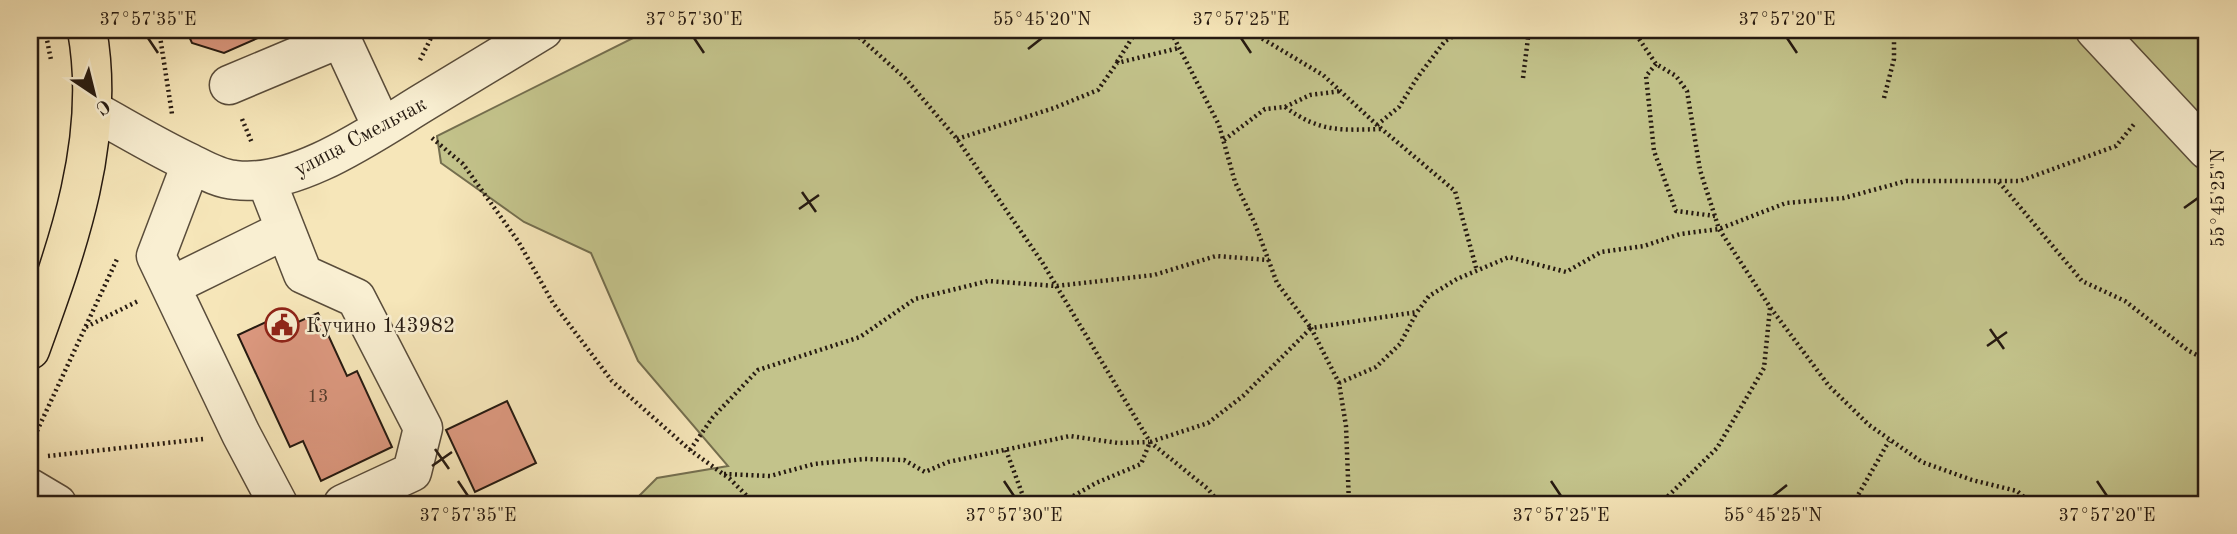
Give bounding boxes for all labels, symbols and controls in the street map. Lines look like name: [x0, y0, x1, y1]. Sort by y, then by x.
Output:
text: 37°57'35"E: [100, 11, 196, 29]
text: 37°57'30"E: [646, 11, 742, 29]
text: 55°45'20"N: [993, 11, 1091, 29]
text: 37°57'25"E: [1193, 11, 1289, 29]
text: 37°57'20"E: [1739, 11, 1835, 29]
north arrow: [60, 60, 130, 130]
text: С: [92, 94, 113, 117]
street label: улица Смельчак: [291, 94, 431, 181]
text: 55°45'25"N: [2210, 149, 2228, 247]
public building icon: Кучино 143982: [263, 306, 301, 344]
place label: Кучино 143982: [306, 316, 455, 337]
house number: 13: [308, 388, 328, 406]
text: 37°57'35"E: [420, 507, 516, 525]
text: 37°57'30"E: [966, 507, 1062, 525]
text: 37°57'25"E: [1513, 507, 1609, 525]
text: 55°45'25"N: [1724, 507, 1822, 525]
text: 37°57'20"E: [2059, 507, 2155, 525]

